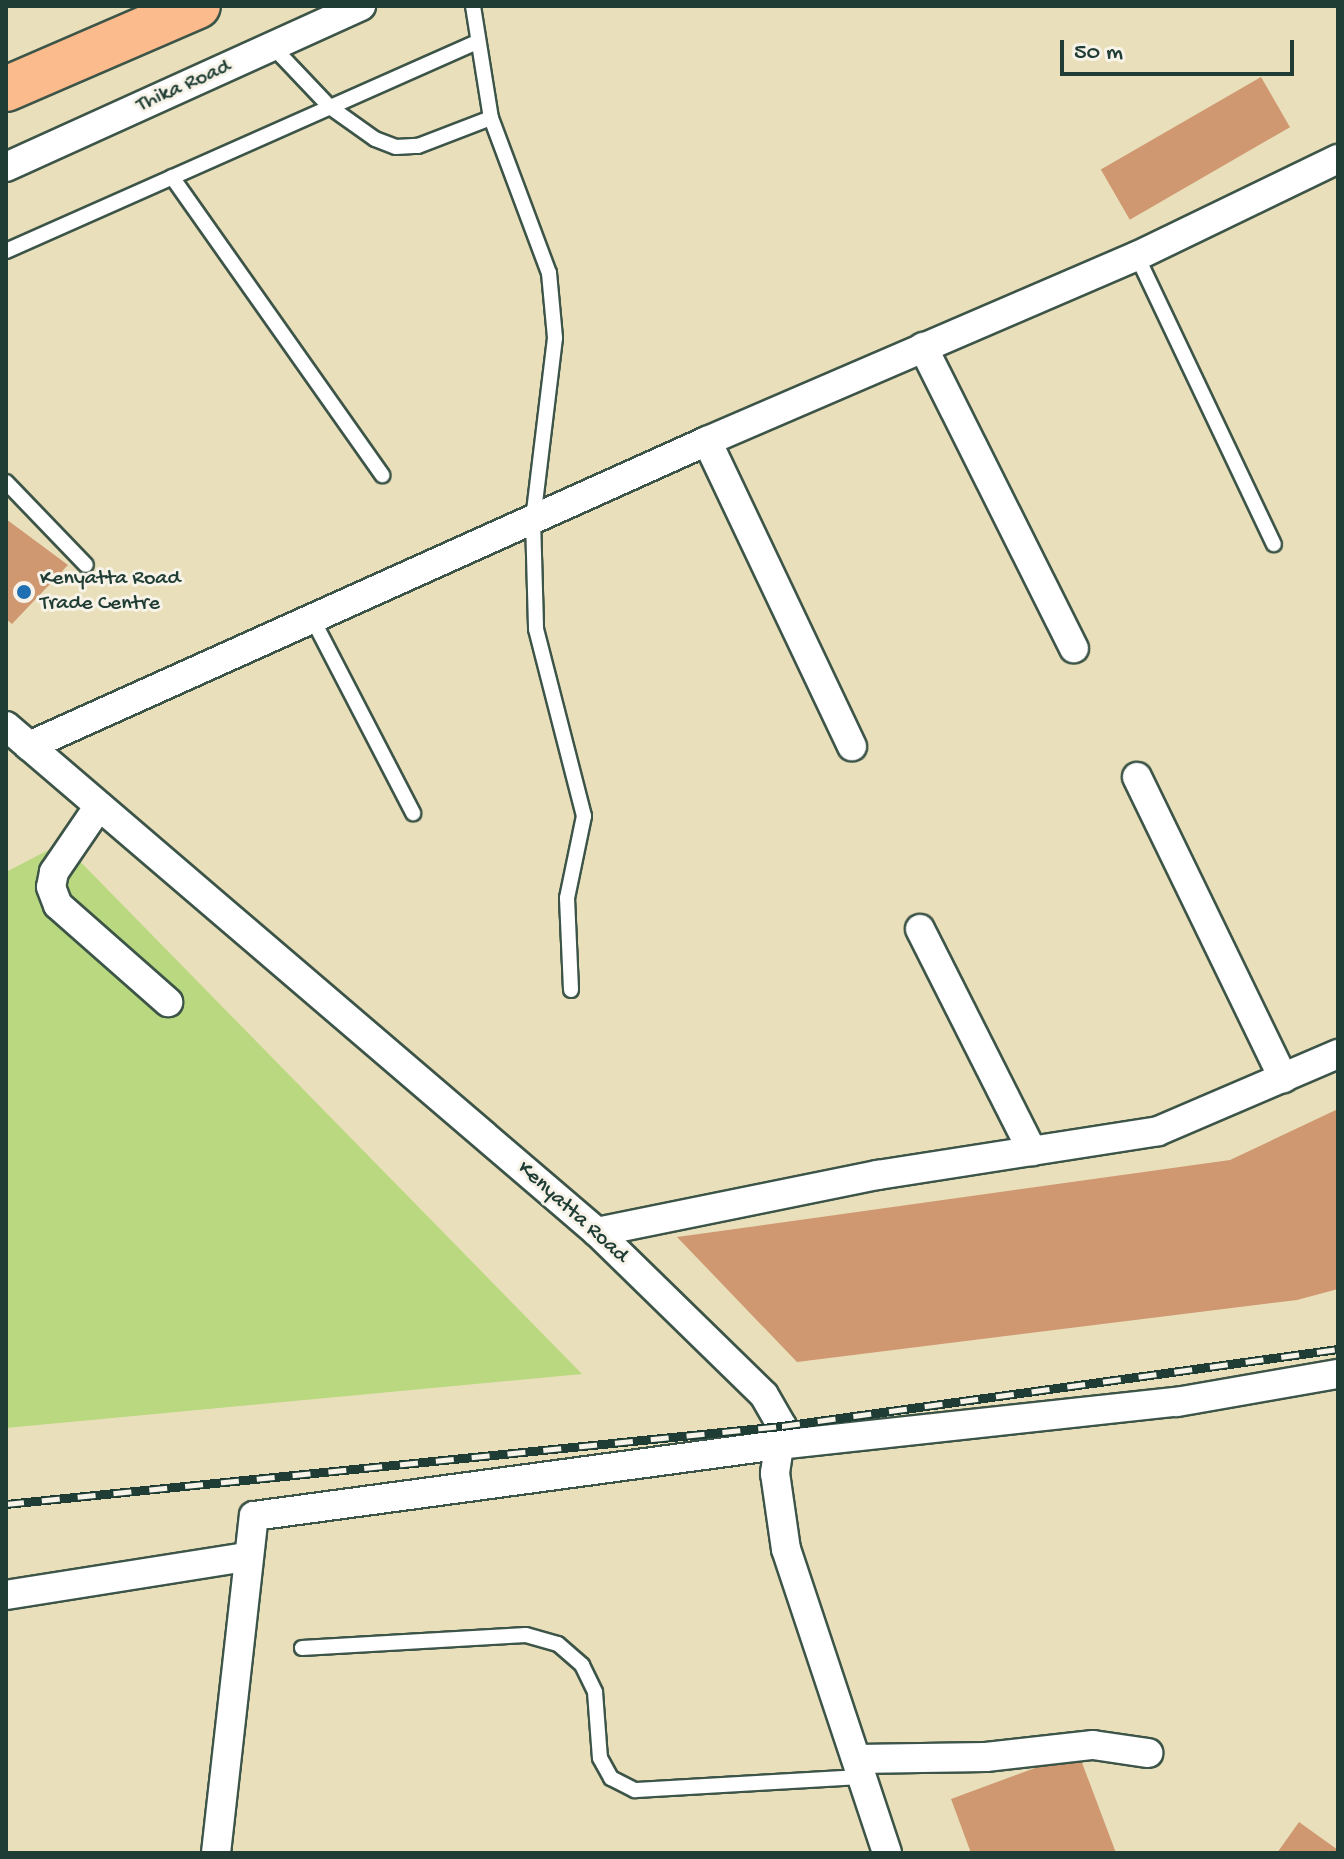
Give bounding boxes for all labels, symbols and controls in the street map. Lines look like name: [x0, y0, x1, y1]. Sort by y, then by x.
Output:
scale bar: [1064, 24, 1298, 74]
text: 50 m: [1074, 39, 1123, 68]
street label: Thika Road: [133, 55, 235, 119]
place label: Kenyatta Road Trade Centre: [40, 566, 180, 618]
marker: Kenyatta Road Trade Centre: [15, 583, 33, 601]
street label: Kenyatta Road: [511, 1156, 633, 1270]

